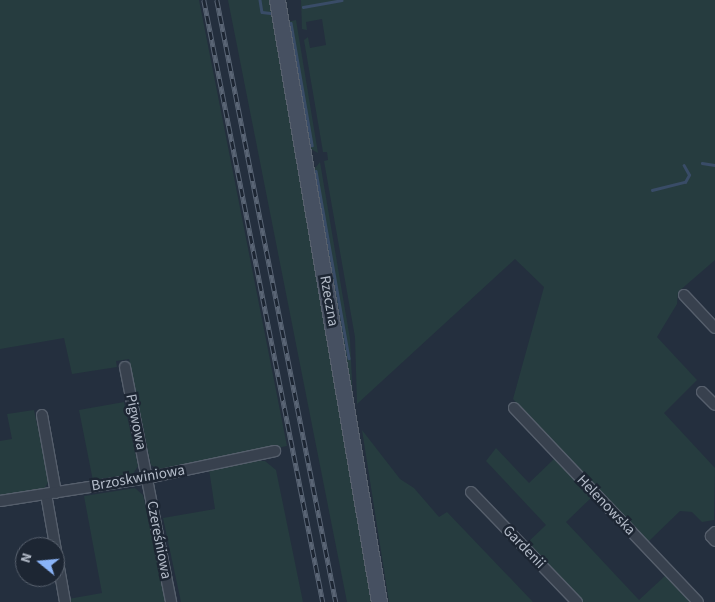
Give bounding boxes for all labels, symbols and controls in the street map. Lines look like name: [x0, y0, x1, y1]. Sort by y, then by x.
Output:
street label: Rzeczna: [316, 274, 342, 328]
street label: Pigwowa: [122, 392, 150, 452]
street label: Brzoskwiniowa: [90, 461, 186, 495]
street label: Helenowska: [573, 471, 639, 539]
street label: Czereśniowa: [143, 499, 175, 581]
street label: Gardenii: [499, 522, 549, 572]
north arrow: [15, 537, 65, 587]
text: N: [16, 551, 38, 565]

